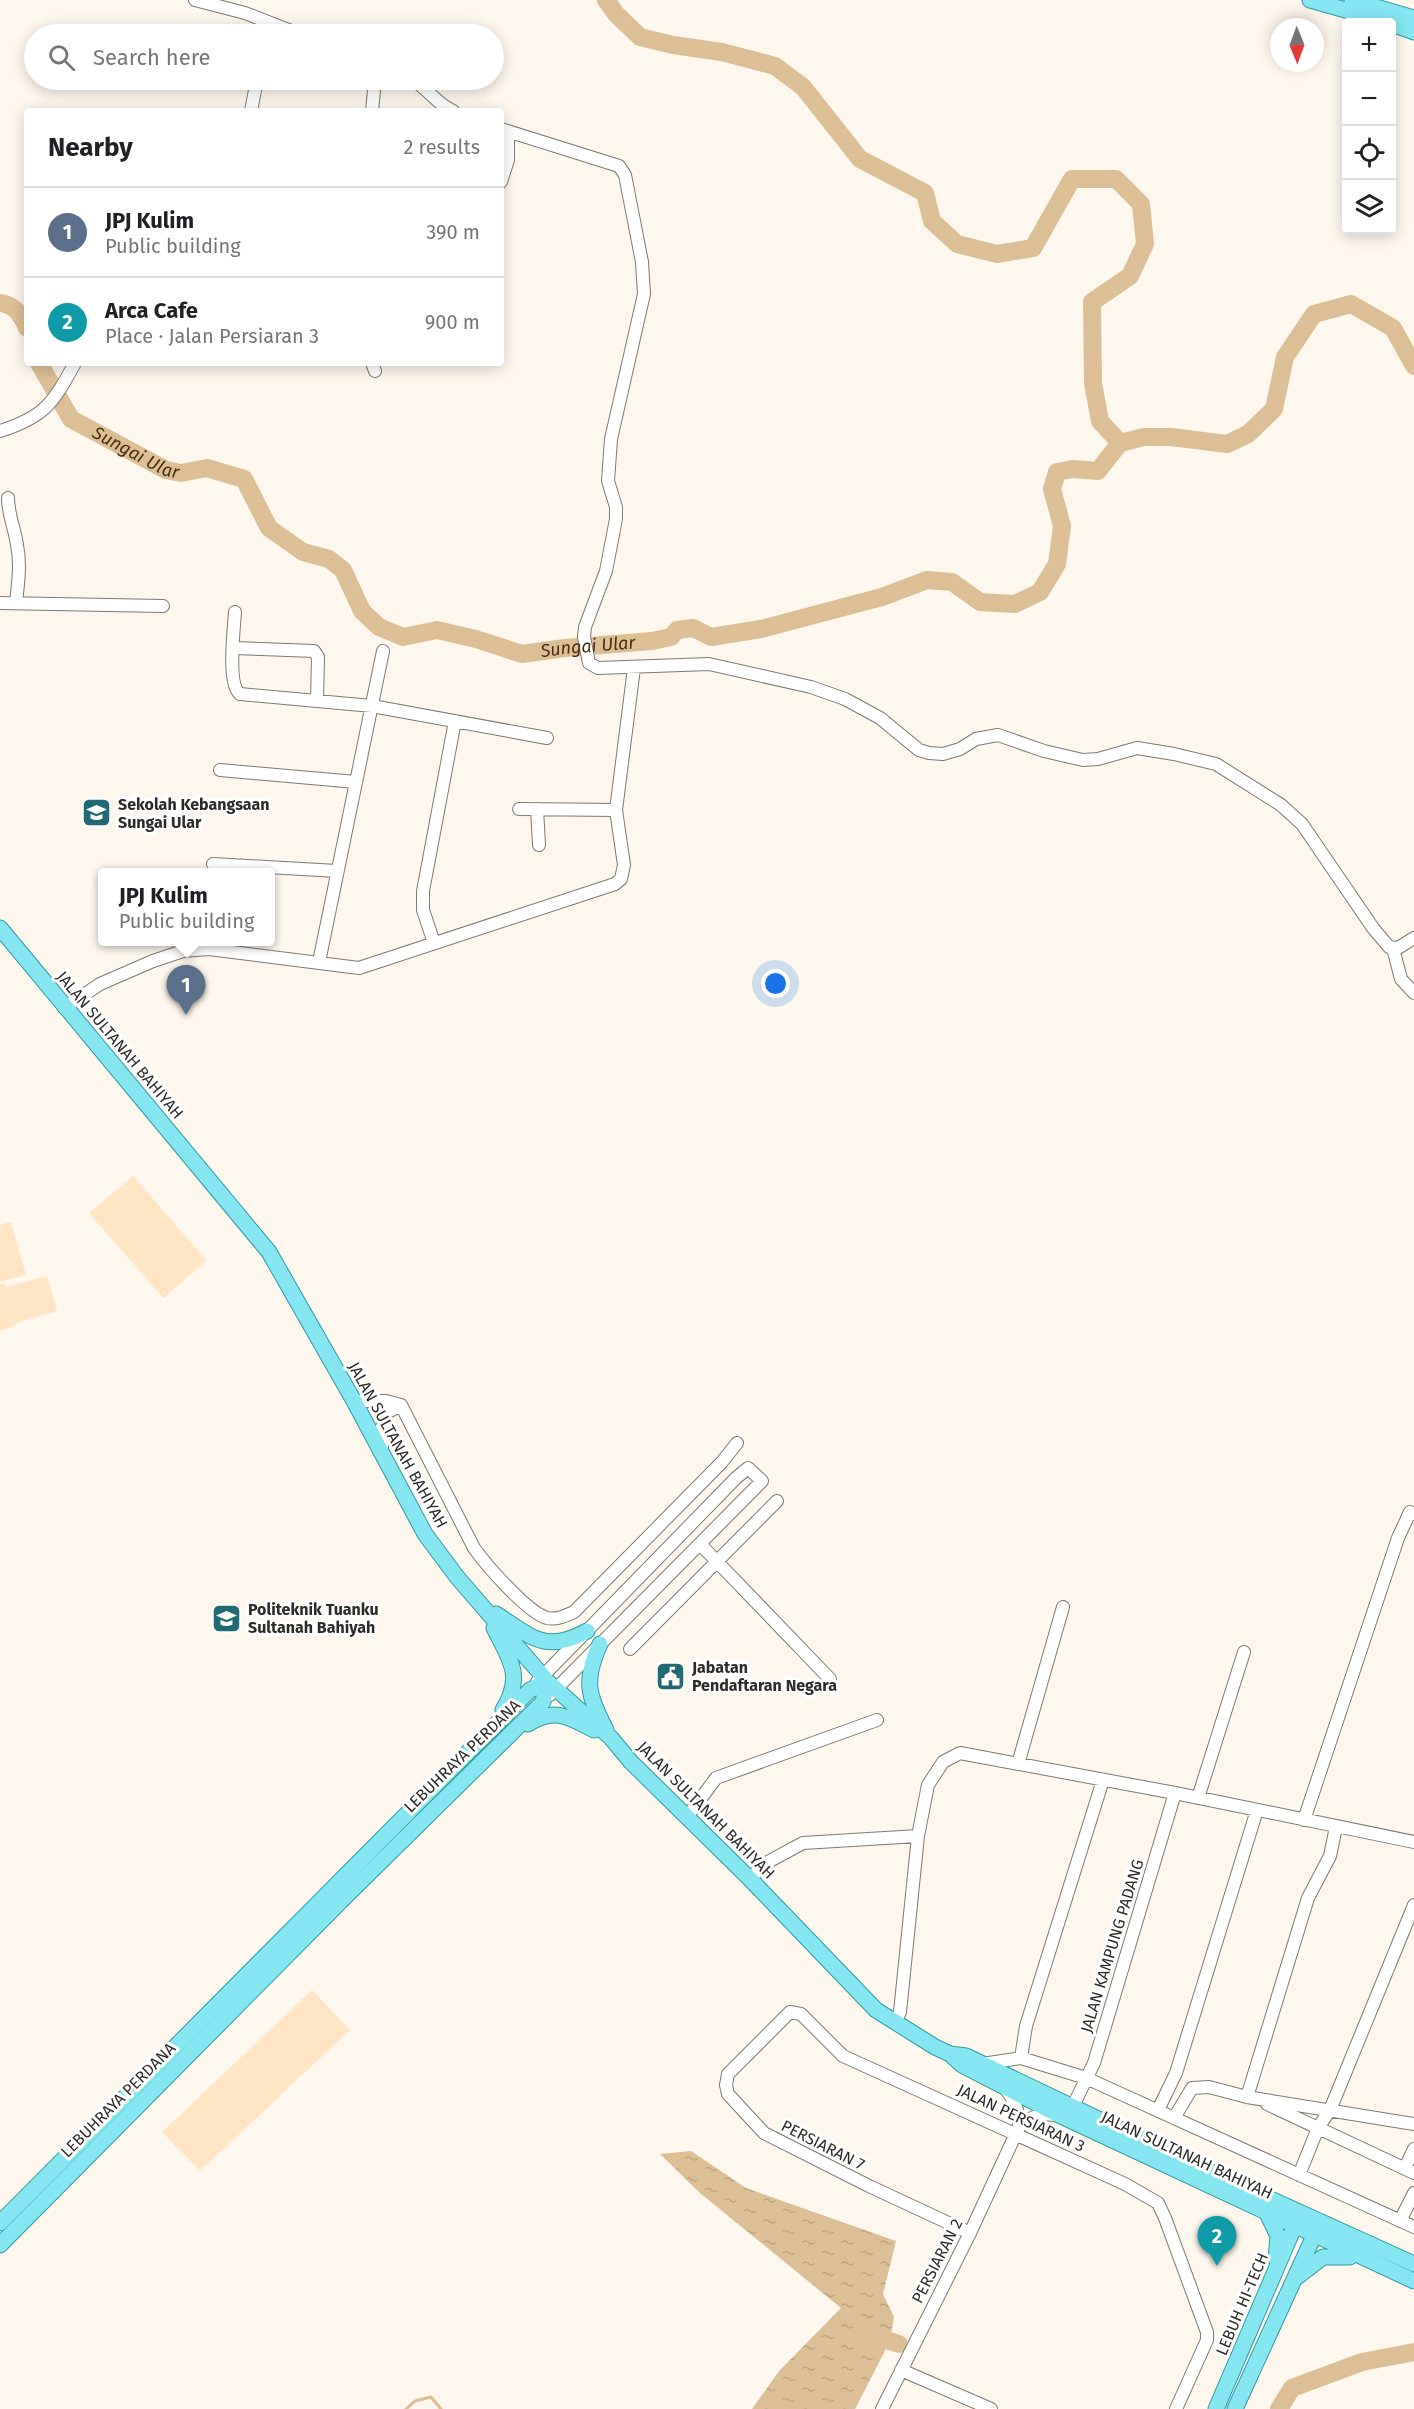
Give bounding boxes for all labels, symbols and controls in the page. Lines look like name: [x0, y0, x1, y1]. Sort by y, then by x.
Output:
north arrow: [1270, 18, 1324, 72]
map controls: [1342, 18, 1396, 234]
button: +: [1342, 18, 1396, 72]
search box: [24, 24, 504, 90]
icon: search: [45, 41, 78, 74]
text: Search here: [93, 44, 211, 71]
button: −: [1342, 72, 1396, 126]
button: locate: [1342, 126, 1396, 180]
text: Nearby: [48, 132, 133, 163]
text: 2 results: [403, 135, 480, 159]
button: layers: [1342, 180, 1396, 234]
text: JPJ Kulim: [105, 207, 194, 234]
text: 1: [63, 220, 72, 244]
text: 390 m: [426, 220, 480, 244]
text: Public building: [105, 234, 241, 258]
text: Arca Cafe: [105, 297, 198, 324]
text: 2: [62, 310, 73, 334]
text: 900 m: [425, 310, 480, 334]
text: Place · Jalan Persiaran 3: [105, 324, 319, 348]
water label: Sungai Ular: [88, 421, 182, 484]
water label: Sungai Ular: [538, 631, 637, 662]
place label: Sekolah Kebangsaan Sungai Ular: [118, 795, 269, 832]
school or university icon: Sekolah Kebangsaan Sungai Ular: [81, 797, 113, 829]
popup: [98, 868, 275, 946]
text: JPJ Kulim: [119, 882, 208, 909]
text: Public building: [119, 909, 254, 933]
pin: 1: [166, 966, 206, 1015]
street label: JALAN SULTANAH BAHIYAH: [53, 967, 187, 1123]
your location: [761, 969, 790, 998]
street label: JALAN SULTANAH BAHIYAH: [344, 1359, 452, 1531]
place label: Politeknik Tuanku Sultanah Bahiyah: [248, 1600, 379, 1637]
school or university icon: Politeknik Tuanku Sultanah Bahiyah: [211, 1602, 243, 1634]
place label: Jabatan Pendaftaran Negara: [691, 1658, 837, 1695]
public building icon: Jabatan Pendaftaran Negara: [655, 1660, 687, 1692]
street label: LEBUHRAYA PERDANA: [400, 1695, 525, 1816]
street label: JALAN SULTANAH BAHIYAH: [633, 1737, 779, 1883]
street label: JALAN KAMPUNG PADANG: [1077, 1857, 1147, 2035]
street label: LEBUHRAYA PERDANA: [57, 2038, 180, 2161]
street label: JALAN PERSIARAN 3: [954, 2080, 1088, 2156]
street label: JALAN SULTANAH BAHIYAH: [1098, 2107, 1276, 2203]
street label: PERSIARAN 7: [778, 2116, 868, 2174]
street label: PERSIARAN 2: [908, 2216, 966, 2306]
pin: 2: [1198, 2216, 1236, 2266]
street label: LEBUH HI-TECH: [1212, 2250, 1272, 2358]

